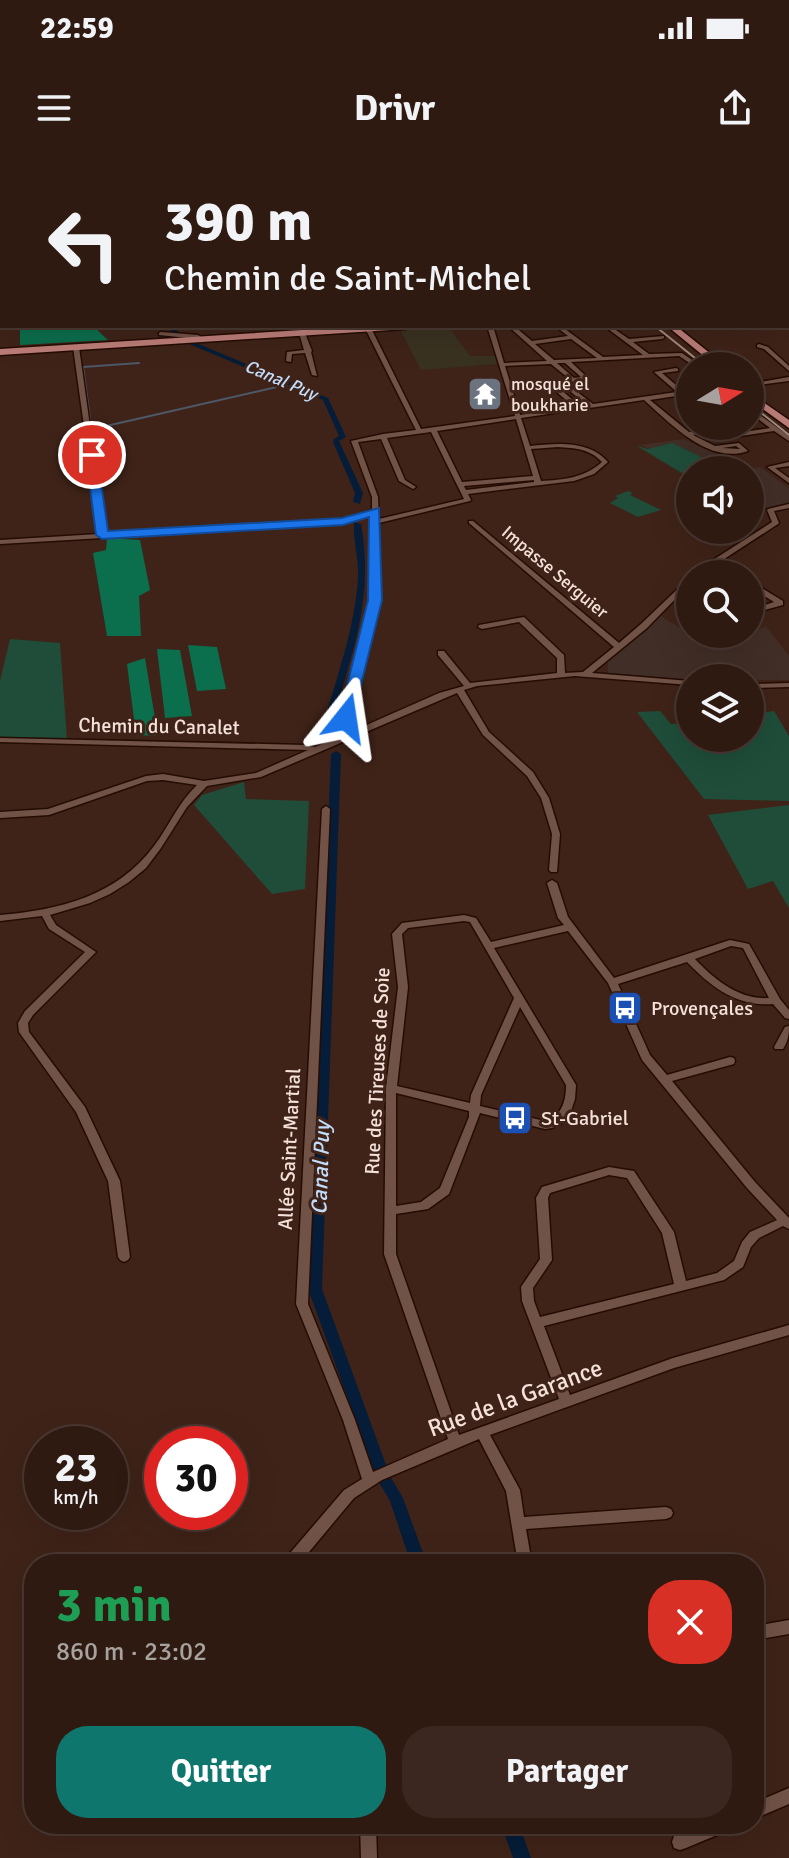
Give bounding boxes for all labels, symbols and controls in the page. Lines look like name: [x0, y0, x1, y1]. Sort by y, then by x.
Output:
text: 22:59: [40, 10, 114, 47]
icon: menu: [32, 86, 76, 130]
text: Drivr: [354, 86, 435, 131]
icon: share: [713, 86, 757, 130]
text: 390 m: [164, 187, 312, 256]
icon: left: [32, 192, 136, 296]
text: Chemin de Saint-Michel: [164, 256, 531, 301]
north arrow: [676, 352, 764, 440]
map controls: [676, 352, 764, 752]
water label: Canal Puy: [242, 355, 323, 406]
place label: mosqué el boukharie: [511, 373, 589, 416]
temple icon: mosqué el boukharie: [466, 375, 504, 413]
pin: [58, 421, 126, 489]
icon: arrive: [70, 433, 114, 477]
button: sound: [676, 456, 764, 544]
street label: Impasse Serguier: [497, 521, 613, 623]
button: search: [676, 560, 764, 648]
button: layers: [676, 664, 764, 752]
position arrow: [304, 676, 388, 760]
street label: Chemin du Canalet: [78, 713, 240, 740]
street label: Rue des Tireuses de Soie: [360, 967, 395, 1175]
bus stop icon: Provençales: [606, 989, 644, 1027]
place label: Provençales: [651, 996, 753, 1021]
street label: Allée Saint-Martial: [273, 1067, 306, 1231]
bus stop icon: St-Gabriel: [496, 1099, 534, 1137]
place label: St-Gabriel: [541, 1106, 629, 1131]
water label: Canal Puy: [305, 1118, 336, 1215]
street label: Rue de la Garance: [424, 1353, 606, 1443]
speed limit sign: 30: [144, 1426, 248, 1530]
text: 23: [54, 1443, 98, 1493]
text: km/h: [53, 1485, 99, 1510]
text: 3 min: [56, 1576, 172, 1635]
button: close: [648, 1580, 732, 1664]
text: 860 m · 23:02: [56, 1636, 207, 1668]
button: Quitter: [56, 1726, 386, 1818]
button: Partager: [402, 1726, 732, 1818]

